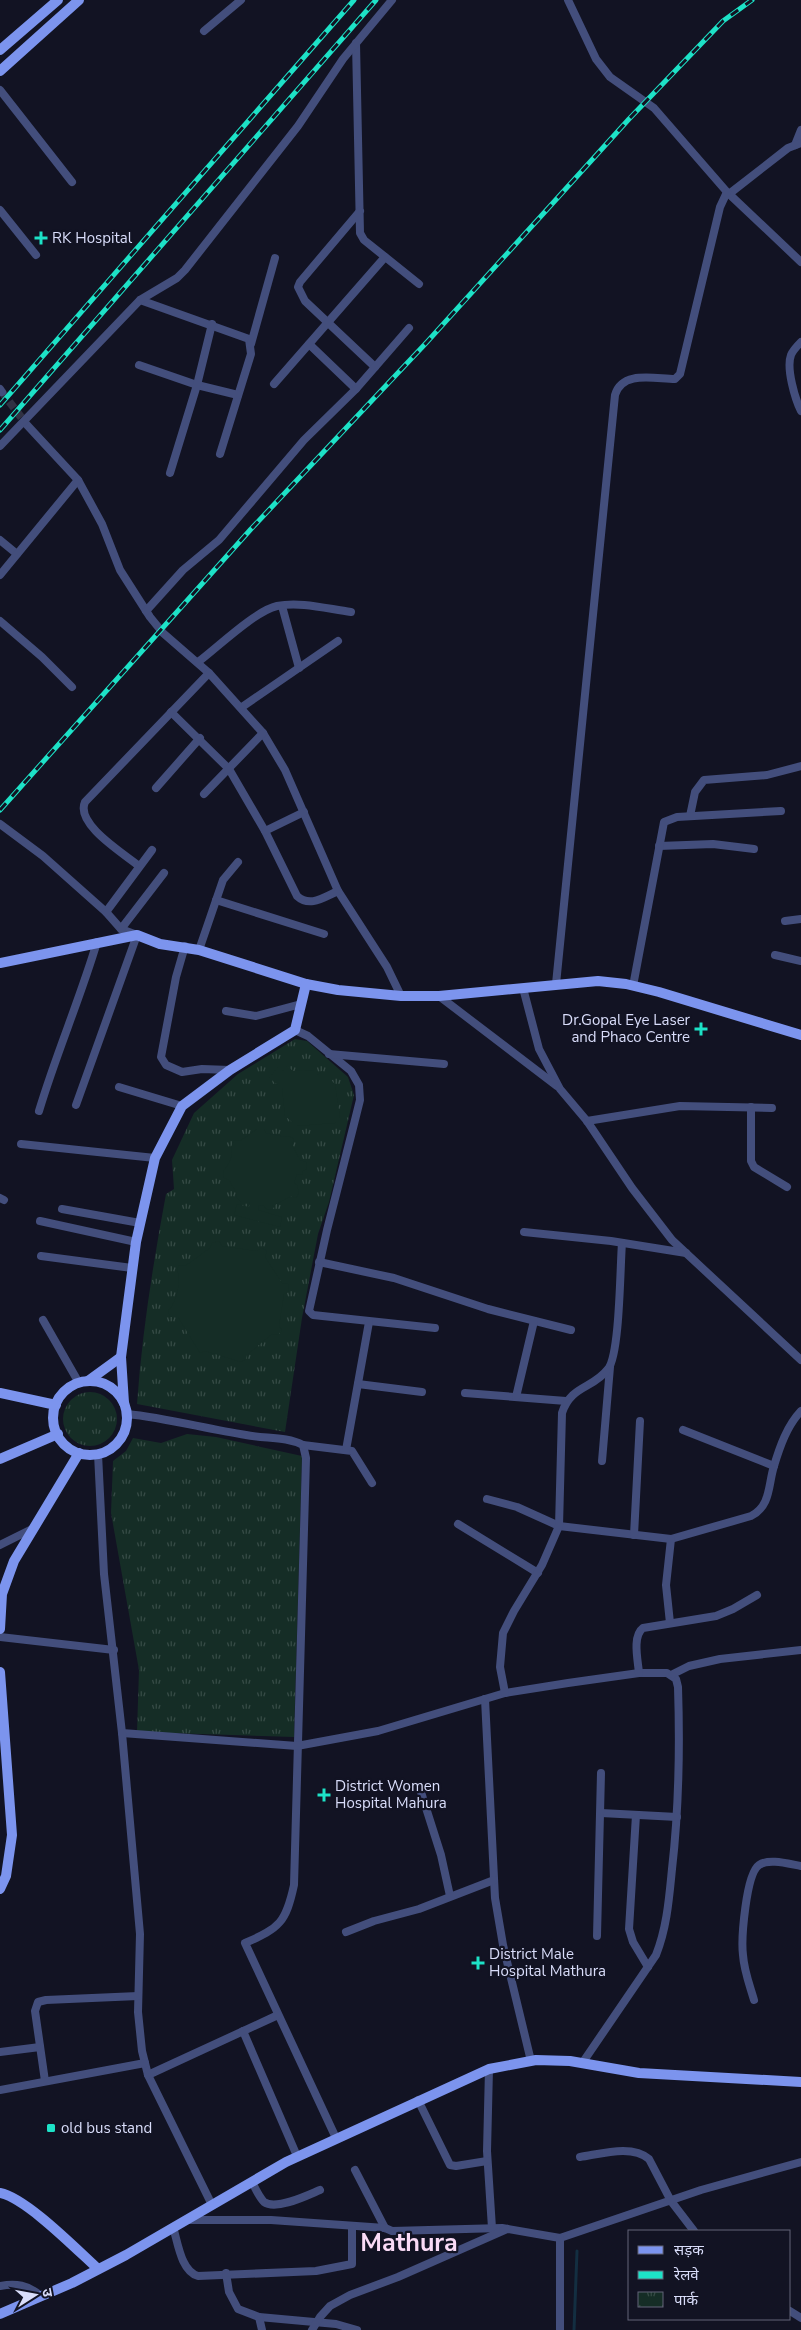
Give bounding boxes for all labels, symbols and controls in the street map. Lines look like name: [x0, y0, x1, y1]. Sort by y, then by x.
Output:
place label: RK Hospital: [52, 228, 133, 248]
marker: RK Hospital: [34, 231, 48, 245]
place label: Dr.Gopal Eye Laser and Phaco Centre: [562, 1010, 691, 1047]
marker: Dr.Gopal Eye Laser and Phaco Centre: [694, 1022, 708, 1036]
place label: District Women Hospital Mahura: [335, 1776, 447, 1813]
marker: District Women Hospital Mahura: [317, 1788, 331, 1802]
place label: District Male Hospital Mathura: [489, 1944, 606, 1981]
marker: District Male Hospital Mathura: [471, 1956, 485, 1970]
place label: old bus stand: [61, 2118, 152, 2138]
marker: old bus stand: [45, 2122, 57, 2134]
district label: Mathura: [360, 2226, 458, 2260]
legend: [628, 2230, 791, 2320]
text: सड़क: [674, 2240, 704, 2260]
text: रेलवे: [673, 2265, 699, 2285]
north arrow: [10, 2270, 60, 2320]
text: उ: [37, 2287, 58, 2299]
text: पार्क: [674, 2290, 698, 2310]

